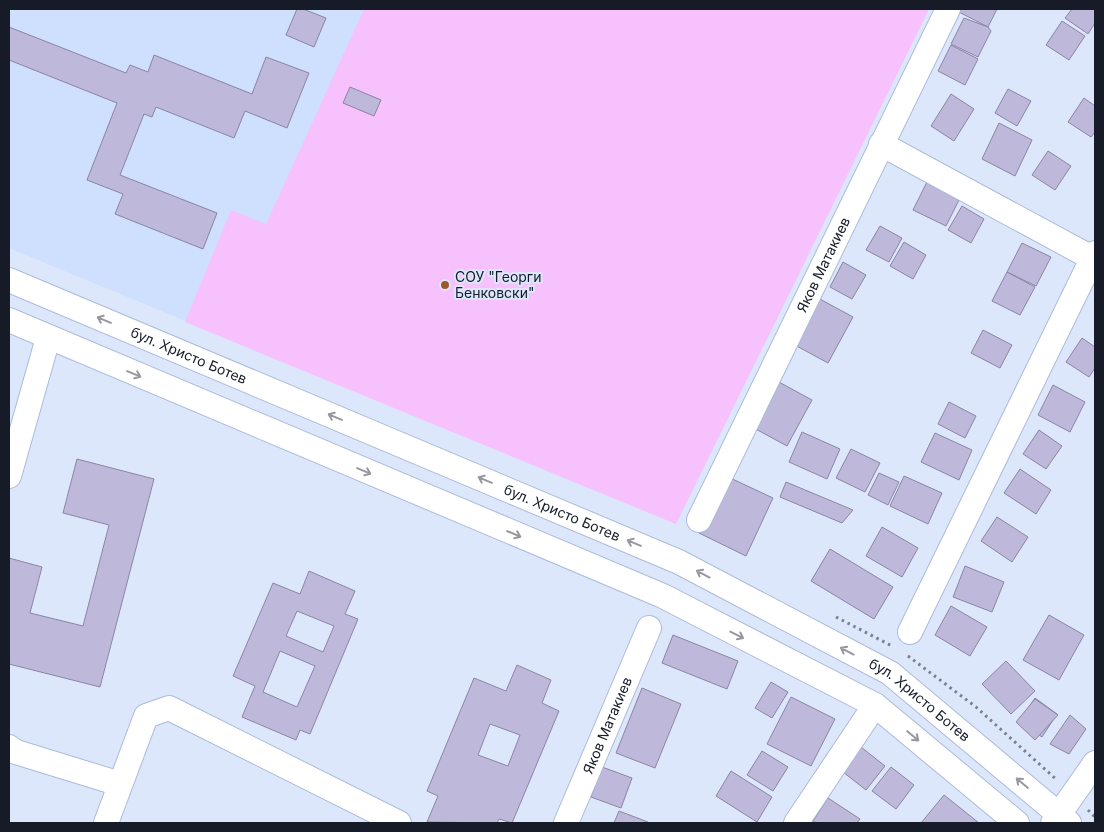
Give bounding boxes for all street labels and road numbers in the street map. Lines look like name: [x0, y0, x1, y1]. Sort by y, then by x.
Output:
street label: Яков Матакиев: [793, 214, 853, 315]
street label: бул. Христо Ботев: [128, 323, 250, 387]
street label: бул. Христо Ботев: [502, 480, 623, 544]
street label: бул. Христо Ботев: [866, 655, 974, 745]
street label: Яков Матакиев: [579, 674, 635, 776]

